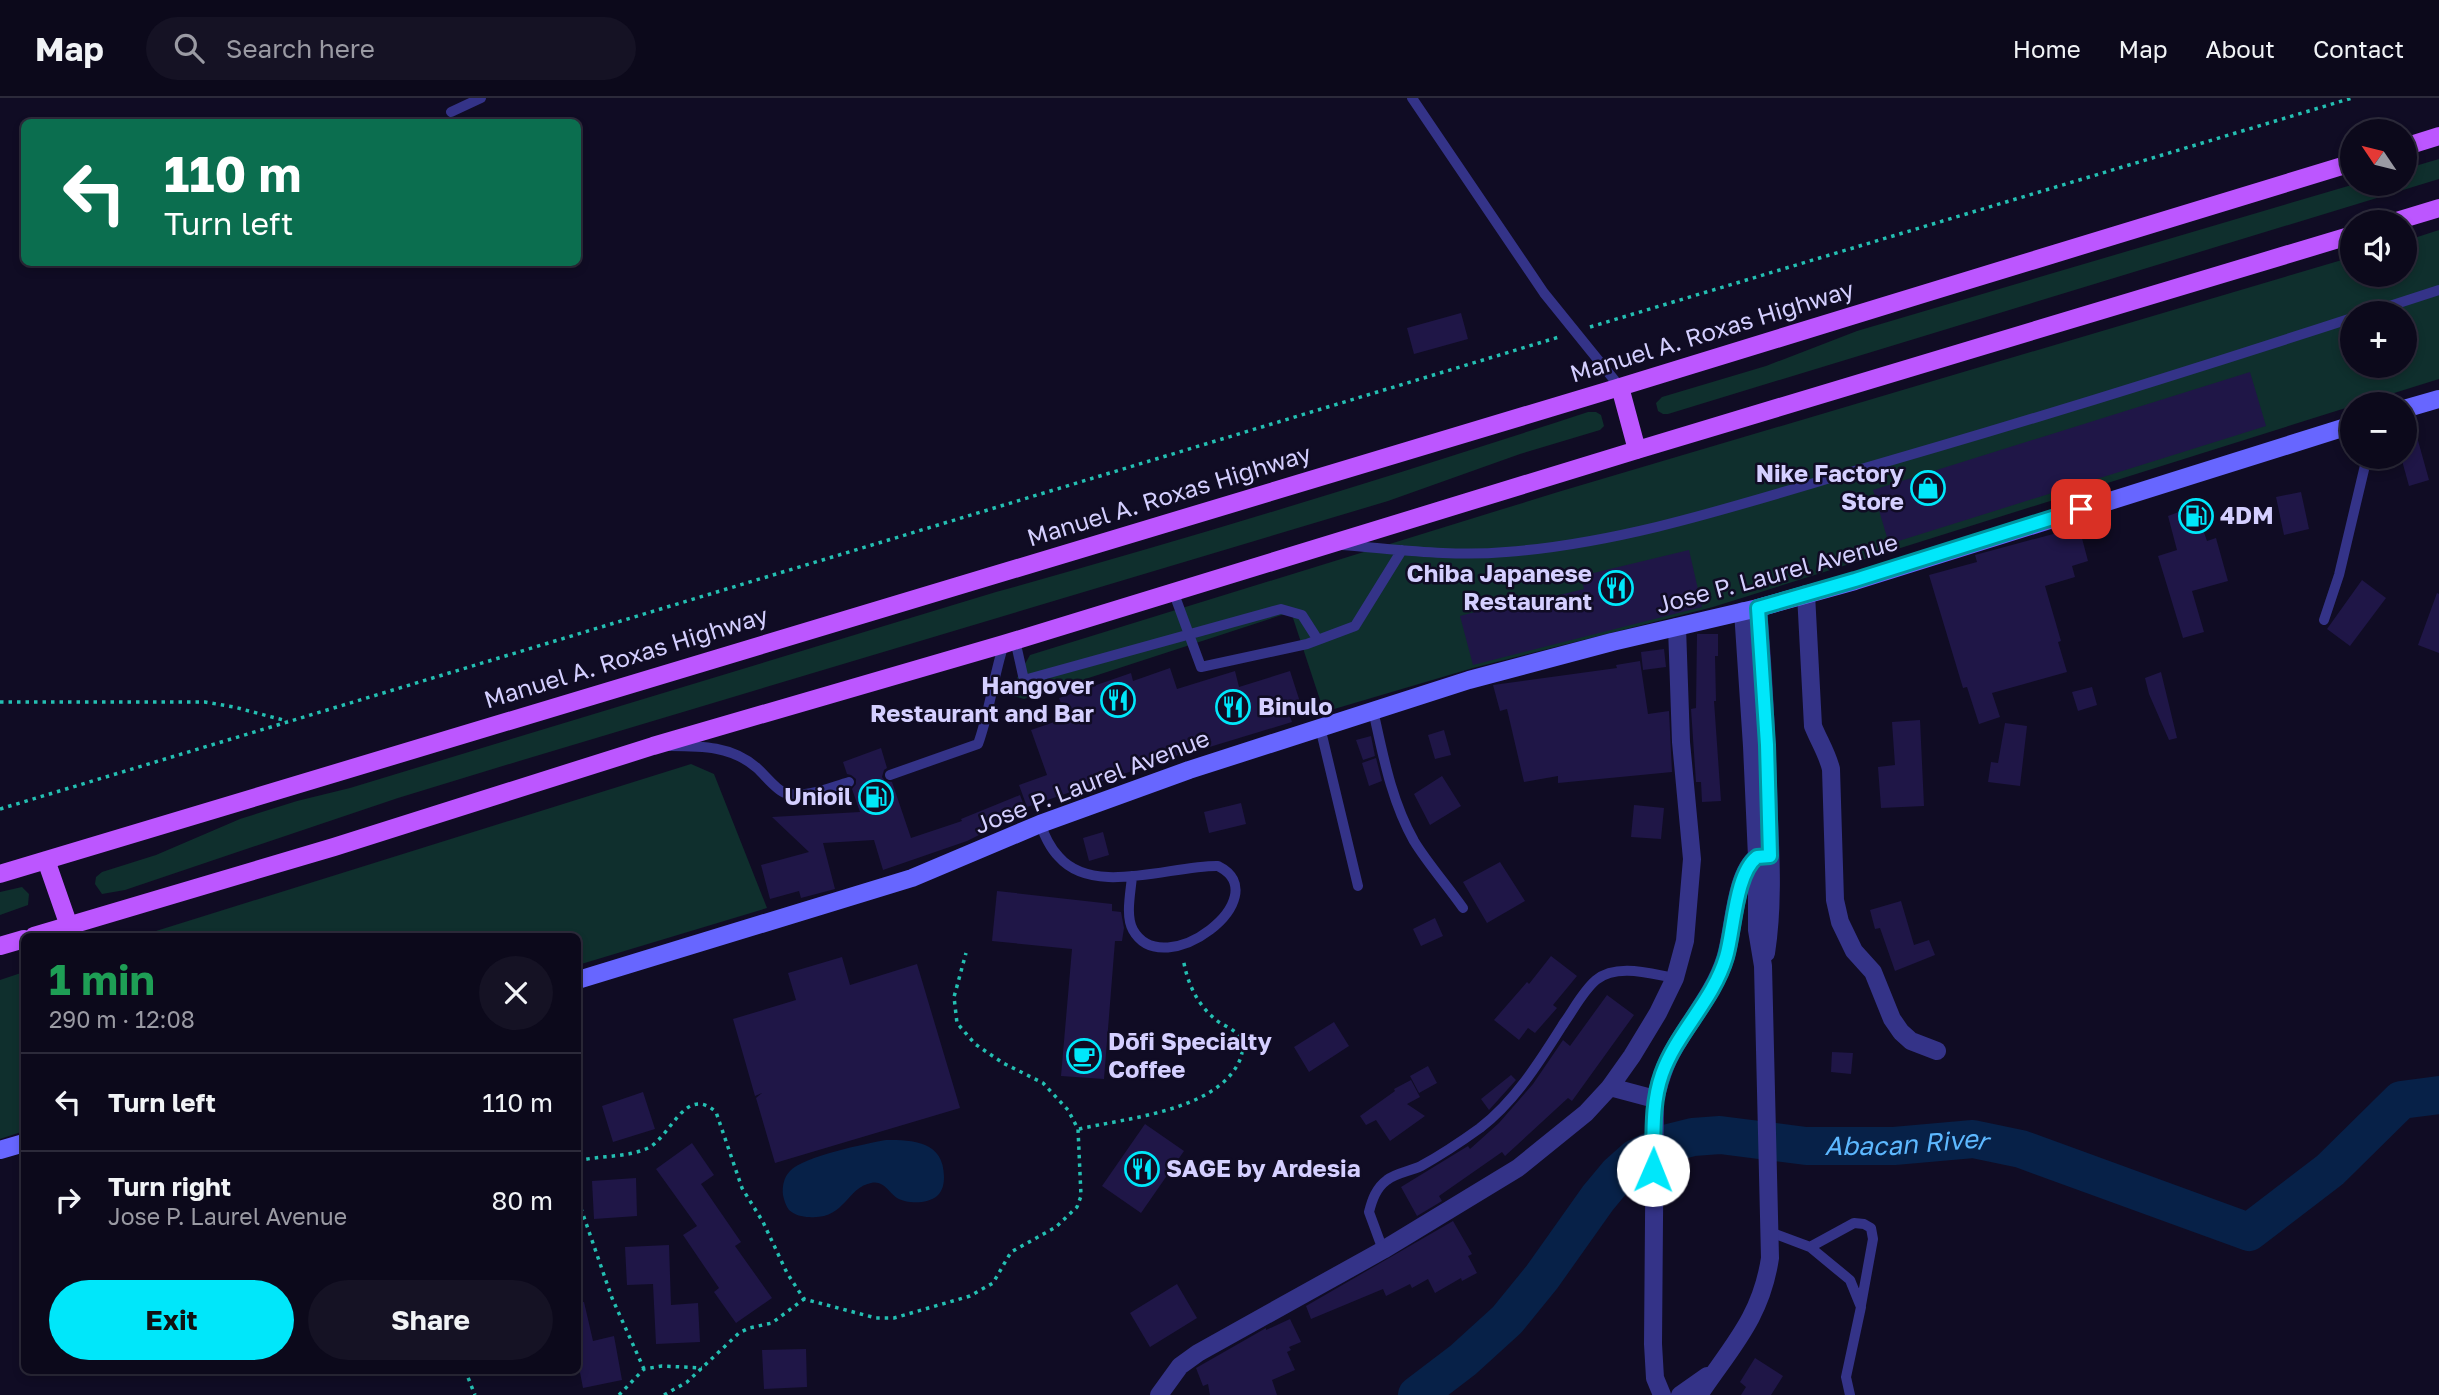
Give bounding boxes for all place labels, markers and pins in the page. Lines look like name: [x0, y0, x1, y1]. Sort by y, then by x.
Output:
place label: Nike Factory Store: [1756, 458, 1905, 515]
shop icon: Nike Factory Store: [1909, 469, 1947, 507]
pin: [2051, 479, 2111, 539]
fuel station icon: 4DM: [2177, 497, 2215, 535]
place label: 4DM: [2220, 500, 2274, 529]
place label: Chiba Japanese Restaurant: [1407, 558, 1592, 615]
restaurant icon: Chiba Japanese Restaurant: [1597, 569, 1635, 607]
place label: Hangover Restaurant and Bar: [870, 670, 1094, 727]
restaurant icon: Hangover Restaurant and Bar: [1099, 681, 1137, 719]
restaurant icon: Binulo: [1214, 688, 1252, 726]
place label: Binulo: [1258, 691, 1333, 720]
fuel station icon: Unioil: [857, 778, 895, 816]
place label: Unioil: [784, 781, 852, 810]
place label: Dōfi Specialty Coffee: [1108, 1026, 1272, 1083]
cafe icon: Dōfi Specialty Coffee: [1065, 1037, 1103, 1075]
restaurant icon: SAGE by Ardesia: [1123, 1150, 1161, 1188]
place label: SAGE by Ardesia: [1166, 1153, 1361, 1182]

